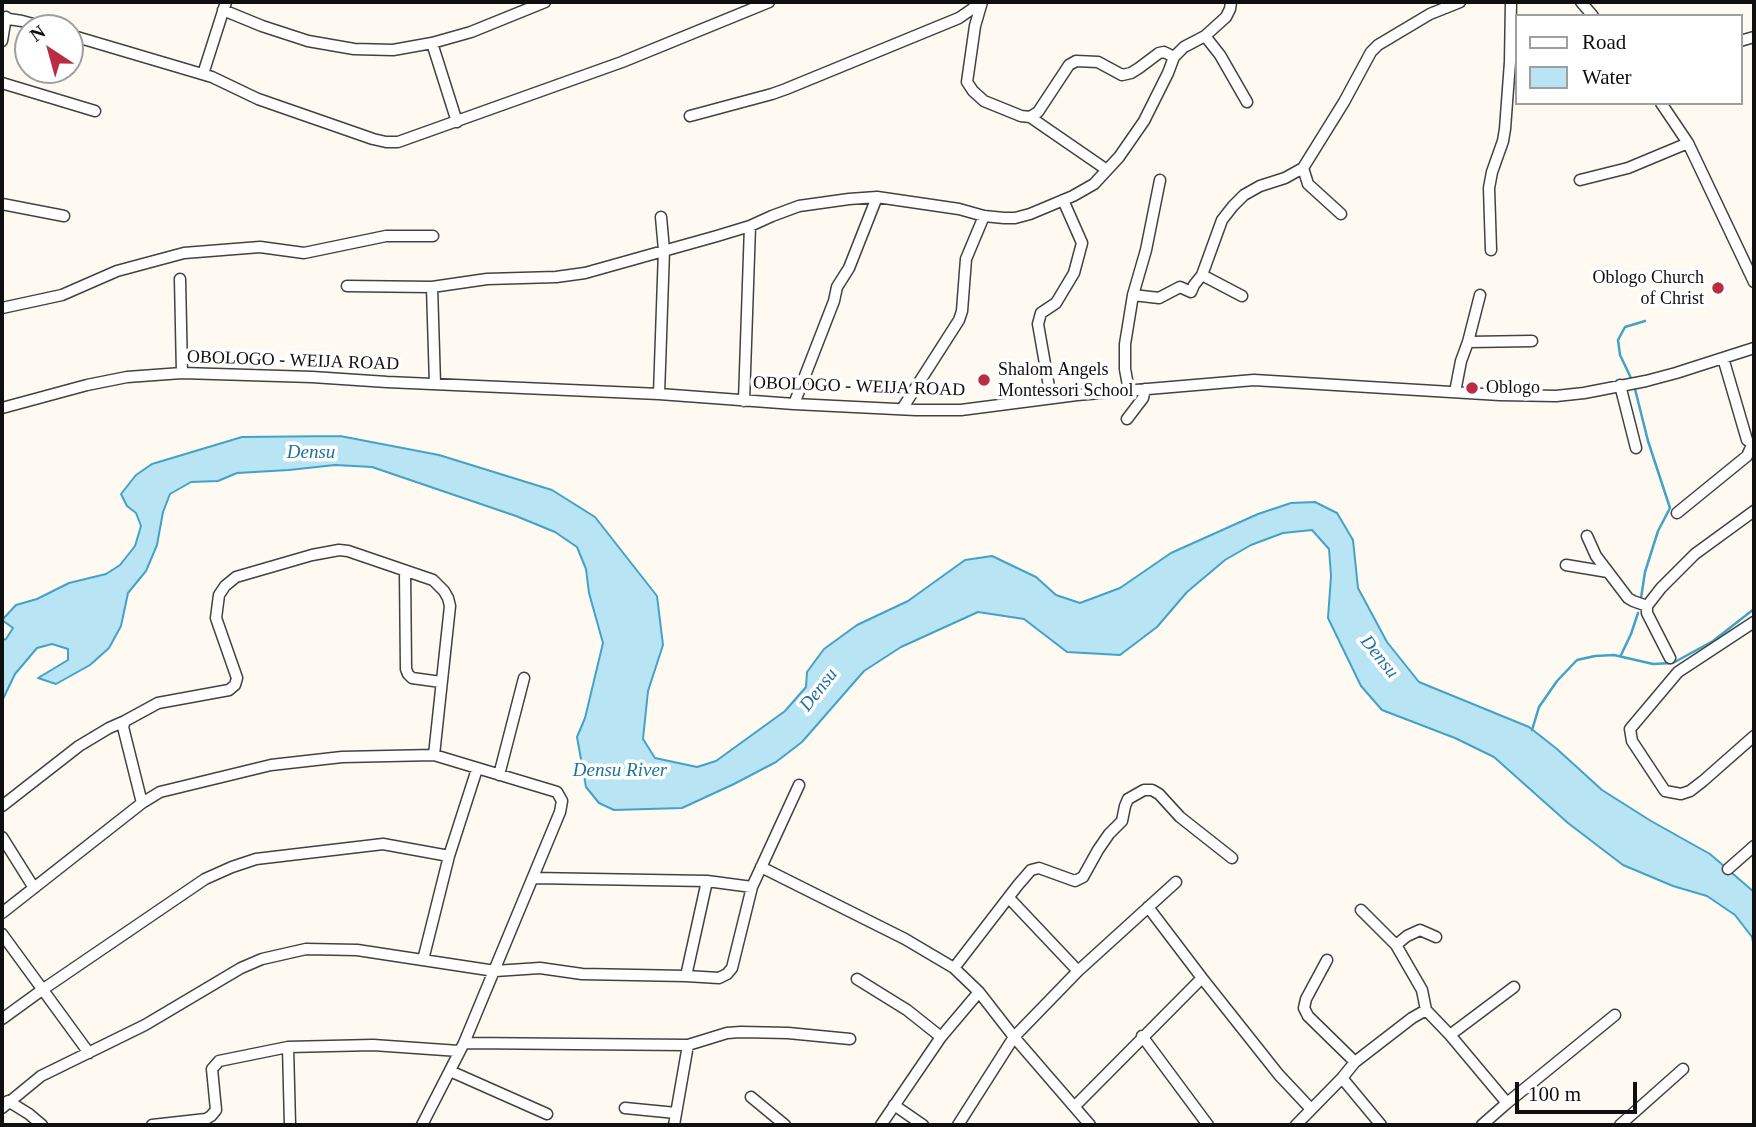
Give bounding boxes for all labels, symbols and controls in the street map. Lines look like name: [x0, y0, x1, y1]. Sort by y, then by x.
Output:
north arrow: [14, 14, 84, 84]
legend: [1514, 14, 1742, 105]
text: N: [26, 21, 49, 46]
text: Road: [1582, 30, 1626, 54]
text: Water: [1582, 65, 1632, 89]
place label: Oblogo Church of Christ: [1593, 267, 1704, 310]
marker: Oblogo Church of Christ: [1710, 280, 1726, 296]
street label: OBOLOGO - WEIJA ROAD: [186, 346, 400, 376]
place label: Shalom Angels Montessori School: [998, 359, 1134, 402]
street label: OBOLOGO - WEIJA ROAD: [752, 372, 966, 402]
marker: Shalom Angels Montessori School: [976, 372, 992, 388]
place label: Oblogo: [1486, 377, 1540, 399]
marker: Oblogo: [1464, 380, 1480, 396]
water label: Densu: [287, 442, 335, 464]
water label: Densu: [1355, 631, 1403, 683]
water label: Densu: [795, 664, 843, 716]
water label: Densu River: [573, 760, 667, 782]
scale bar: [1518, 1068, 1640, 1112]
text: 100 m: [1528, 1082, 1581, 1106]

